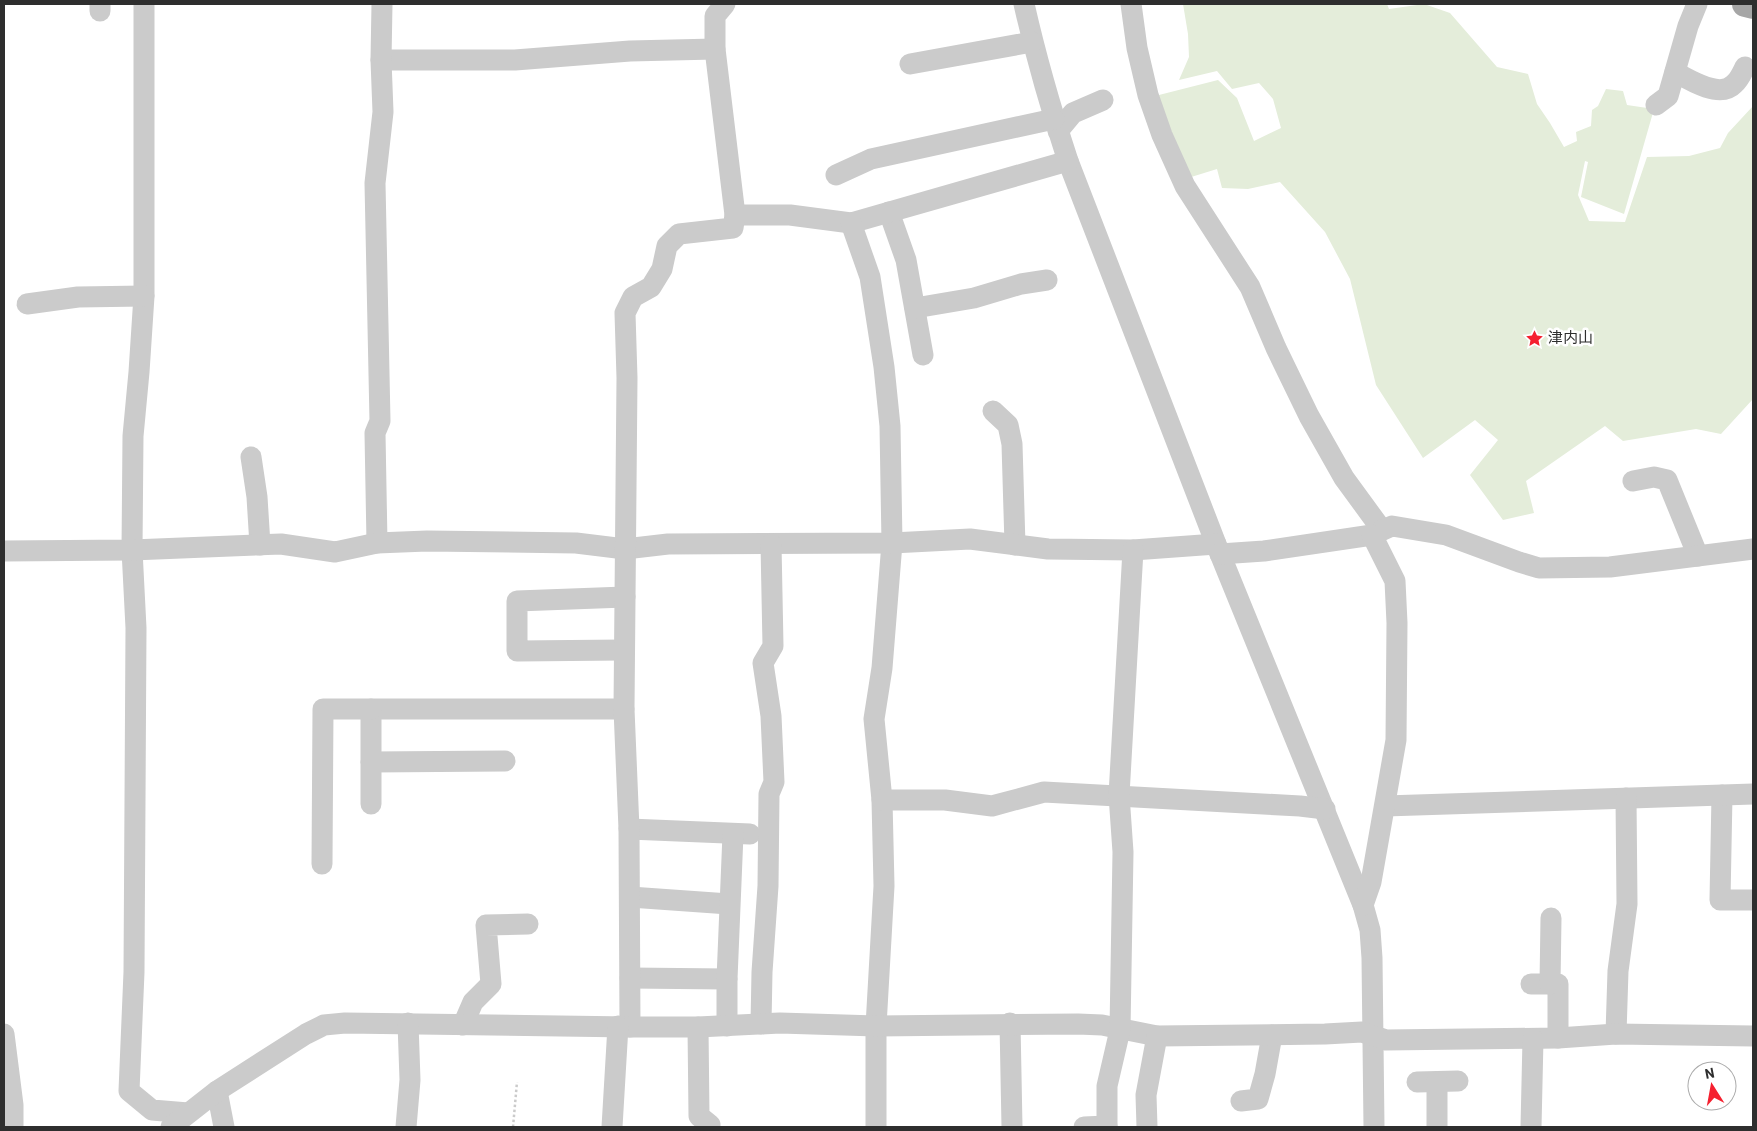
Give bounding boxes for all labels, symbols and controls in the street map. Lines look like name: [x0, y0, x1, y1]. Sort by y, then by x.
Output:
place icon: 津内山: [1524, 328, 1544, 348]
place label: 津内山: [1548, 328, 1593, 346]
north arrow: [1687, 1061, 1737, 1111]
text: N: [1703, 1064, 1716, 1082]

